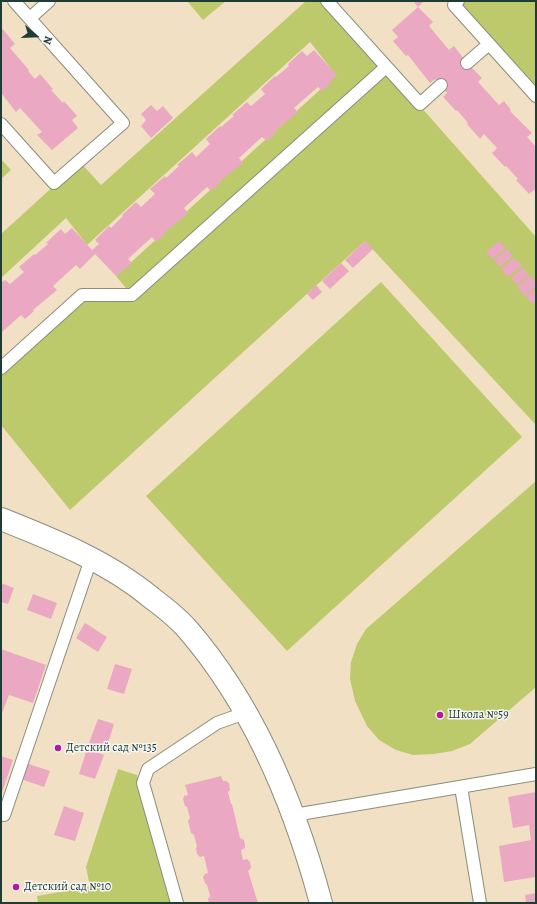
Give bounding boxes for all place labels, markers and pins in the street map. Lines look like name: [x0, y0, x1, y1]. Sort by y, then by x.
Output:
place label: Школа №59: [448, 708, 509, 722]
marker: Школа №59: [435, 710, 445, 720]
place label: Детский сад №135: [66, 741, 157, 755]
marker: Детский сад №135: [53, 743, 63, 753]
place label: Детский сад №10: [24, 880, 111, 894]
marker: Детский сад №10: [11, 882, 21, 892]

